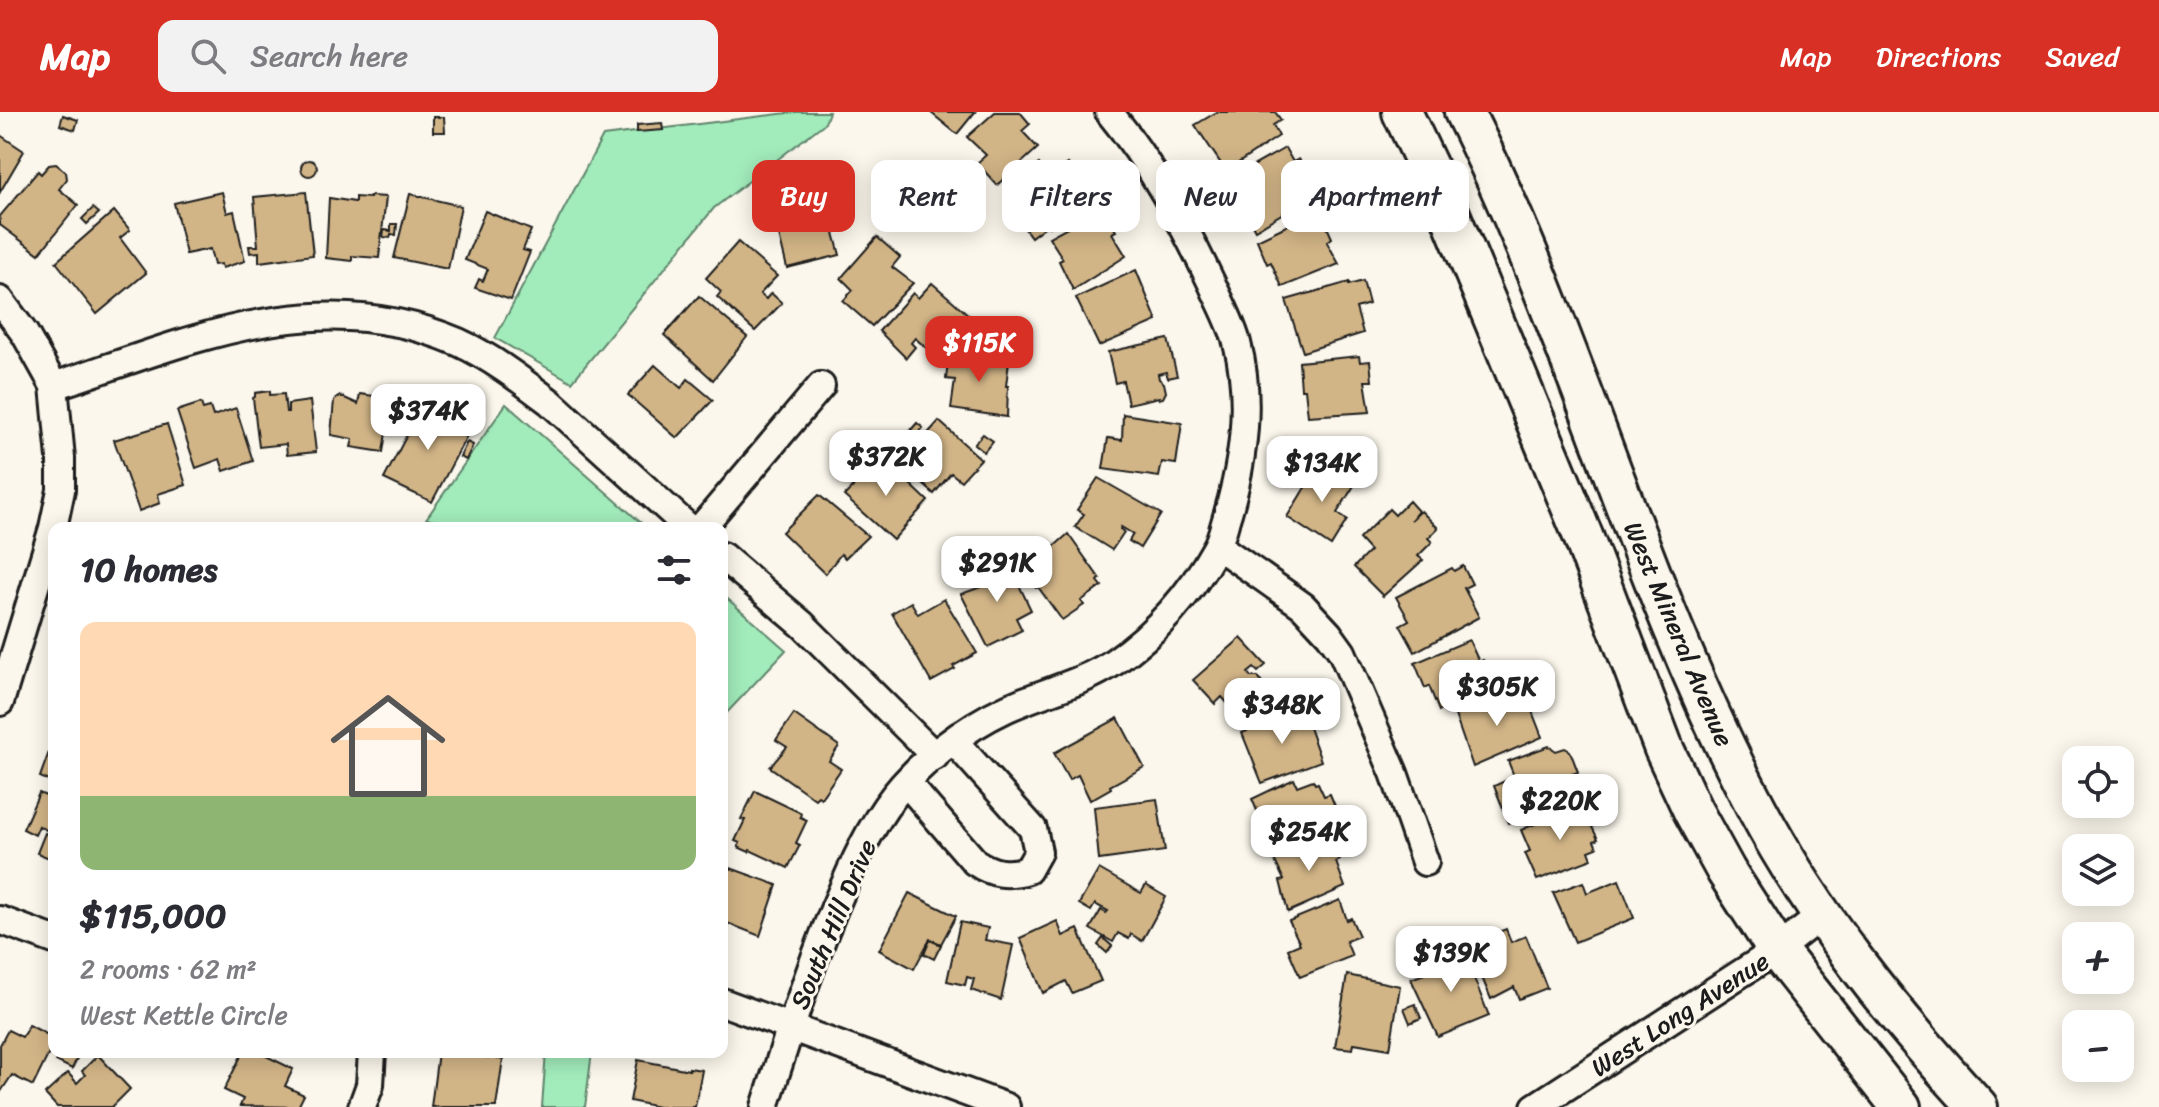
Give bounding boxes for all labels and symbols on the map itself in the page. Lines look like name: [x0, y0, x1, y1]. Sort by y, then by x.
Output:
pin: $115K: [923, 316, 1035, 384]
pin: $374K: [372, 384, 484, 452]
pin: $372K: [830, 430, 942, 498]
pin: $134K: [1266, 436, 1378, 504]
street label: West Mineral Avenue: [1611, 514, 1747, 754]
pin: $291K: [941, 536, 1053, 604]
pin: $305K: [1441, 660, 1553, 728]
pin: $348K: [1226, 678, 1338, 746]
pin: $220K: [1504, 774, 1616, 842]
pin: $254K: [1253, 805, 1365, 873]
street label: South Hill Drive: [776, 832, 890, 1016]
pin: $139K: [1395, 926, 1507, 994]
street label: West Long Avenue: [1581, 939, 1779, 1089]

